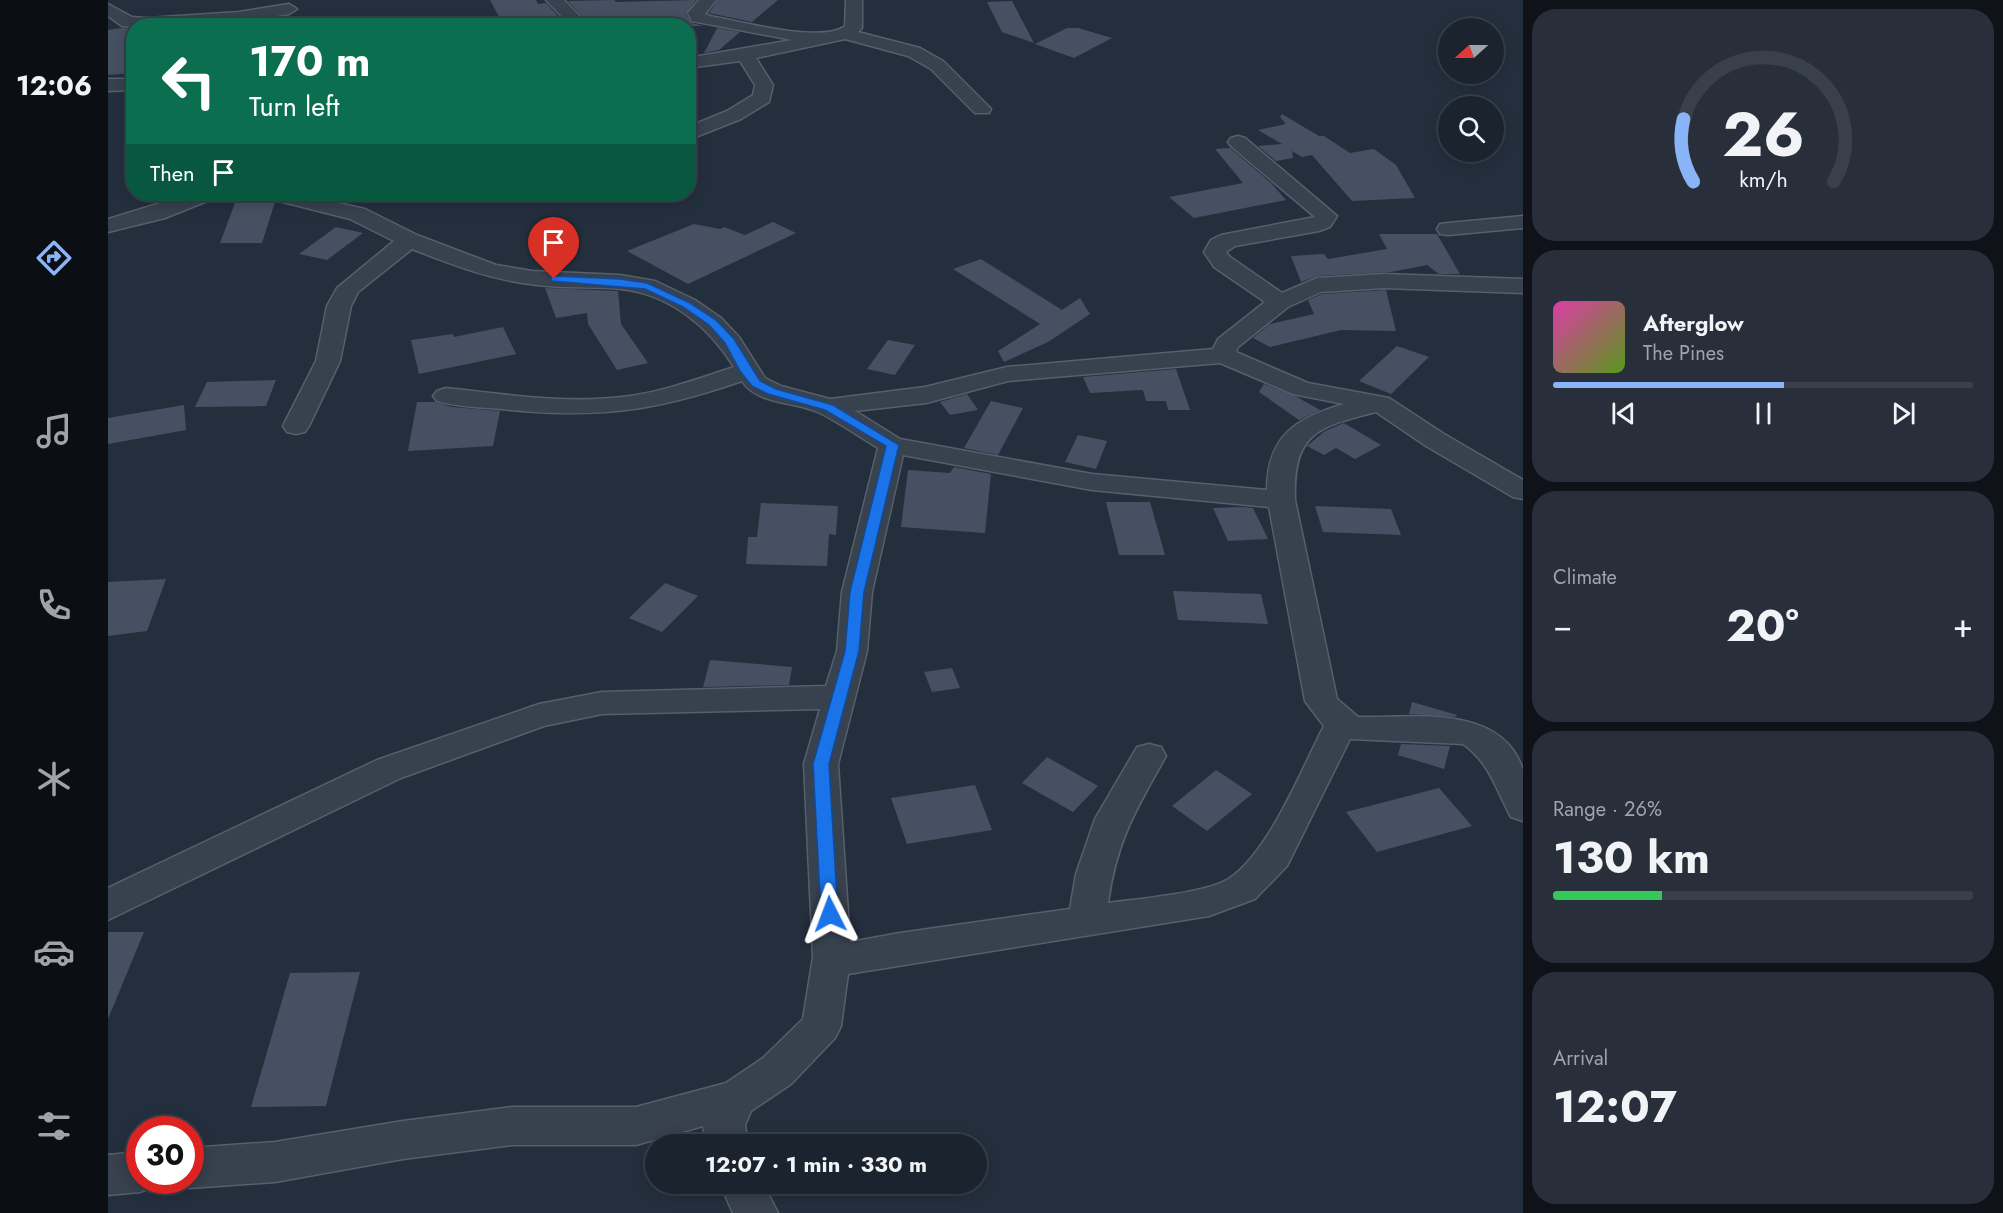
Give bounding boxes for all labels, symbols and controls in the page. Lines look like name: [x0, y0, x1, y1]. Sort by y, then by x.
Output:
north arrow: [1438, 18, 1504, 84]
map controls: [1438, 18, 1504, 162]
text: 170 m: [249, 31, 371, 92]
icon: left: [150, 42, 228, 120]
text: 12:06: [16, 66, 92, 105]
text: Turn left: [249, 87, 339, 126]
text: 26: [1722, 89, 1804, 179]
button: search: [1438, 96, 1504, 162]
icon: arrive: [207, 156, 240, 189]
text: Then: [150, 157, 195, 189]
text: km/h: [1739, 164, 1787, 195]
pin: [528, 217, 579, 279]
icon: arrive: [537, 226, 570, 259]
icon: directions: [33, 237, 75, 279]
text: Afterglow: [1643, 307, 1744, 339]
text: The Pines: [1643, 339, 1724, 368]
icon: previous: [1607, 397, 1640, 430]
icon: pause: [1747, 397, 1780, 430]
icon: next: [1887, 397, 1920, 430]
icon: music: [33, 410, 75, 452]
text: Climate: [1553, 563, 1617, 592]
icon: phone: [33, 584, 75, 626]
text: 20°: [1726, 593, 1799, 658]
text: −: [1553, 602, 1572, 649]
text: +: [1953, 602, 1973, 649]
icon: climate: [33, 758, 75, 800]
text: Range · 26%: [1553, 795, 1662, 824]
text: 130 km: [1553, 825, 1710, 890]
position arrow: [798, 882, 862, 946]
icon: car: [33, 931, 75, 973]
text: Arrival: [1553, 1044, 1608, 1073]
text: 12:07: [1553, 1074, 1677, 1139]
icon: filters: [33, 1105, 75, 1147]
speed limit sign: 30: [126, 1116, 204, 1194]
text: 12:07 · 1 min · 330 m: [705, 1148, 927, 1180]

